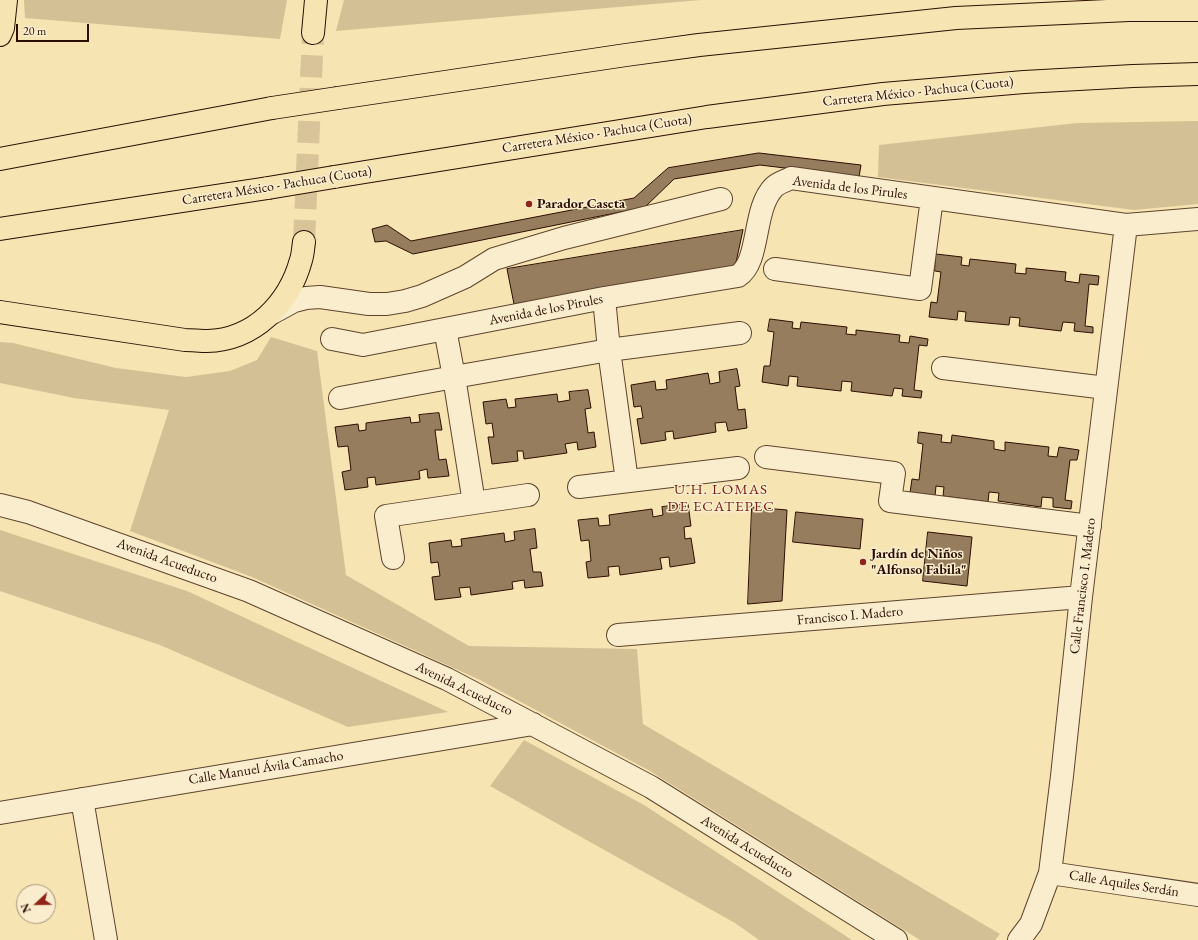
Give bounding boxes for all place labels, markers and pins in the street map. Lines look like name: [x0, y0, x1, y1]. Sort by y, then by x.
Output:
place label: Parador Caseta: [537, 196, 625, 212]
marker: Parador Caseta: [524, 199, 534, 209]
place label: Jardín de Niños "Alfonso Fabila": [871, 546, 967, 578]
marker: Jardín de Niños "Alfonso Fabila": [858, 557, 868, 567]

